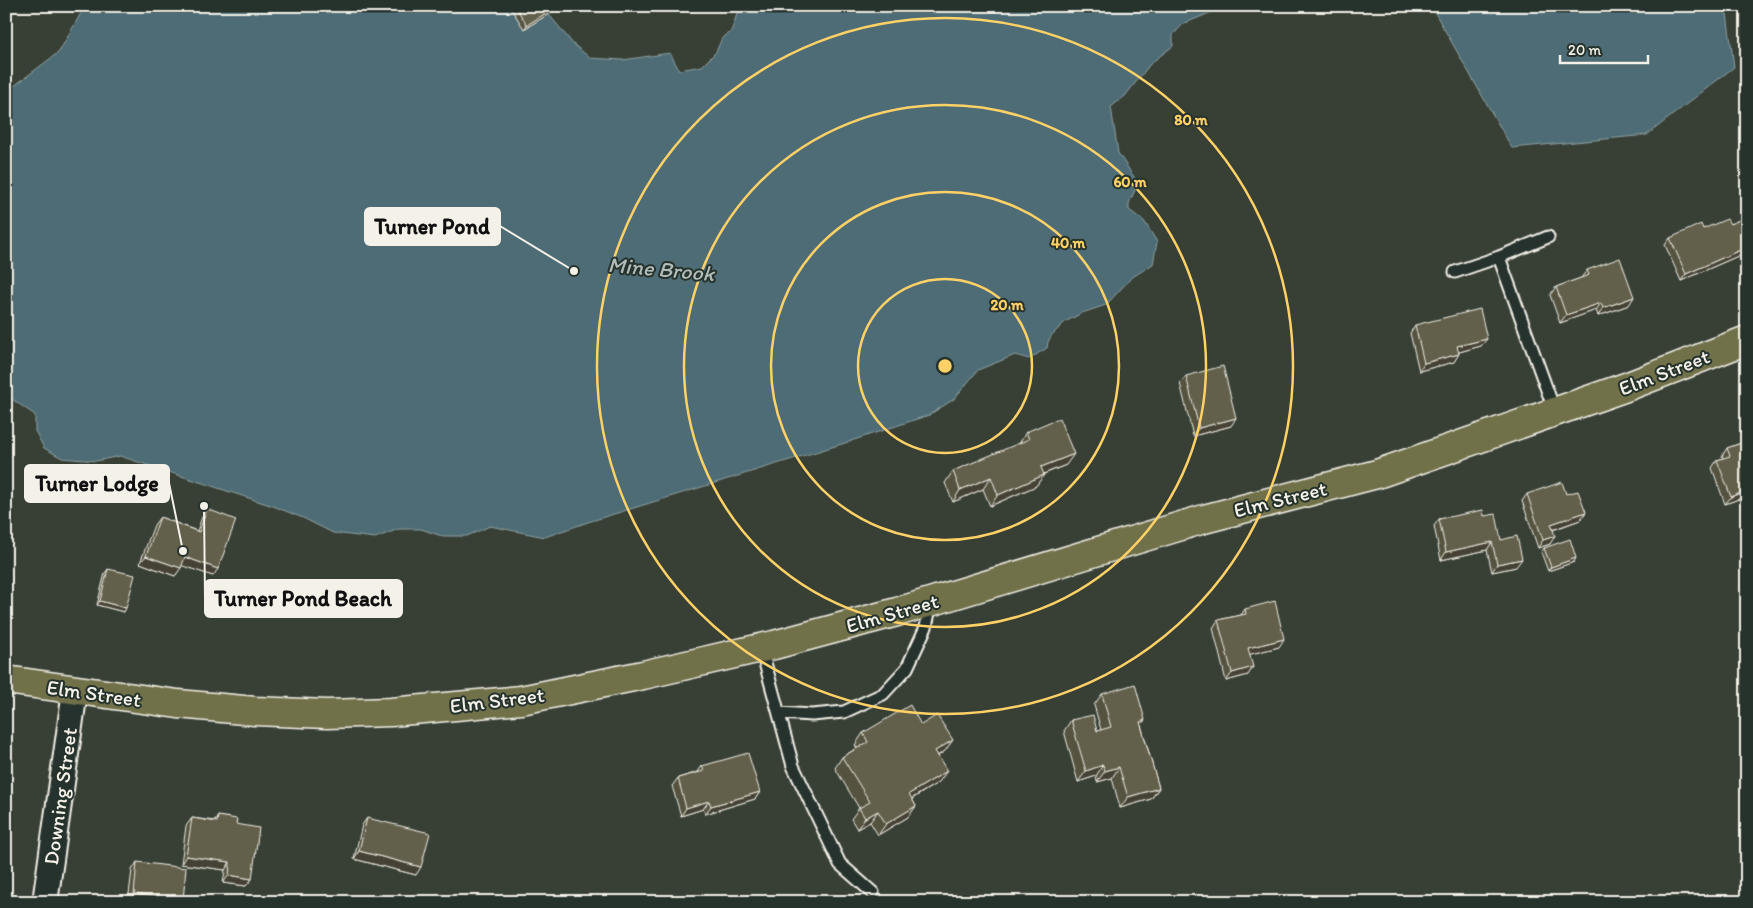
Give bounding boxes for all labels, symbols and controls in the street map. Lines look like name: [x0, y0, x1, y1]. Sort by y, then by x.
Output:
scale bar: [1560, 32, 1648, 64]
text: 20 m: [1568, 41, 1602, 59]
text: 80 m: [1174, 111, 1208, 129]
text: 60 m: [1113, 173, 1147, 191]
callout: Turner Pond: [365, 208, 500, 245]
text: Turner Pond: [373, 213, 490, 240]
text: 40 m: [1051, 234, 1086, 252]
water label: Mine Brook: [607, 251, 717, 287]
text: 20 m: [990, 296, 1024, 314]
street label: Elm Street: [1615, 343, 1713, 401]
centre of rings: [936, 357, 954, 375]
callout: Turner Lodge: [25, 465, 169, 502]
text: Turner Lodge: [34, 470, 159, 497]
street label: Elm Street: [1231, 475, 1329, 523]
callout: Turner Pond Beach: [205, 580, 402, 617]
text: Turner Pond Beach: [213, 585, 393, 612]
street label: Elm Street: [843, 588, 941, 638]
street label: Elm Street: [45, 674, 143, 712]
street label: Elm Street: [448, 682, 546, 718]
street label: Downing Street: [38, 725, 82, 866]

